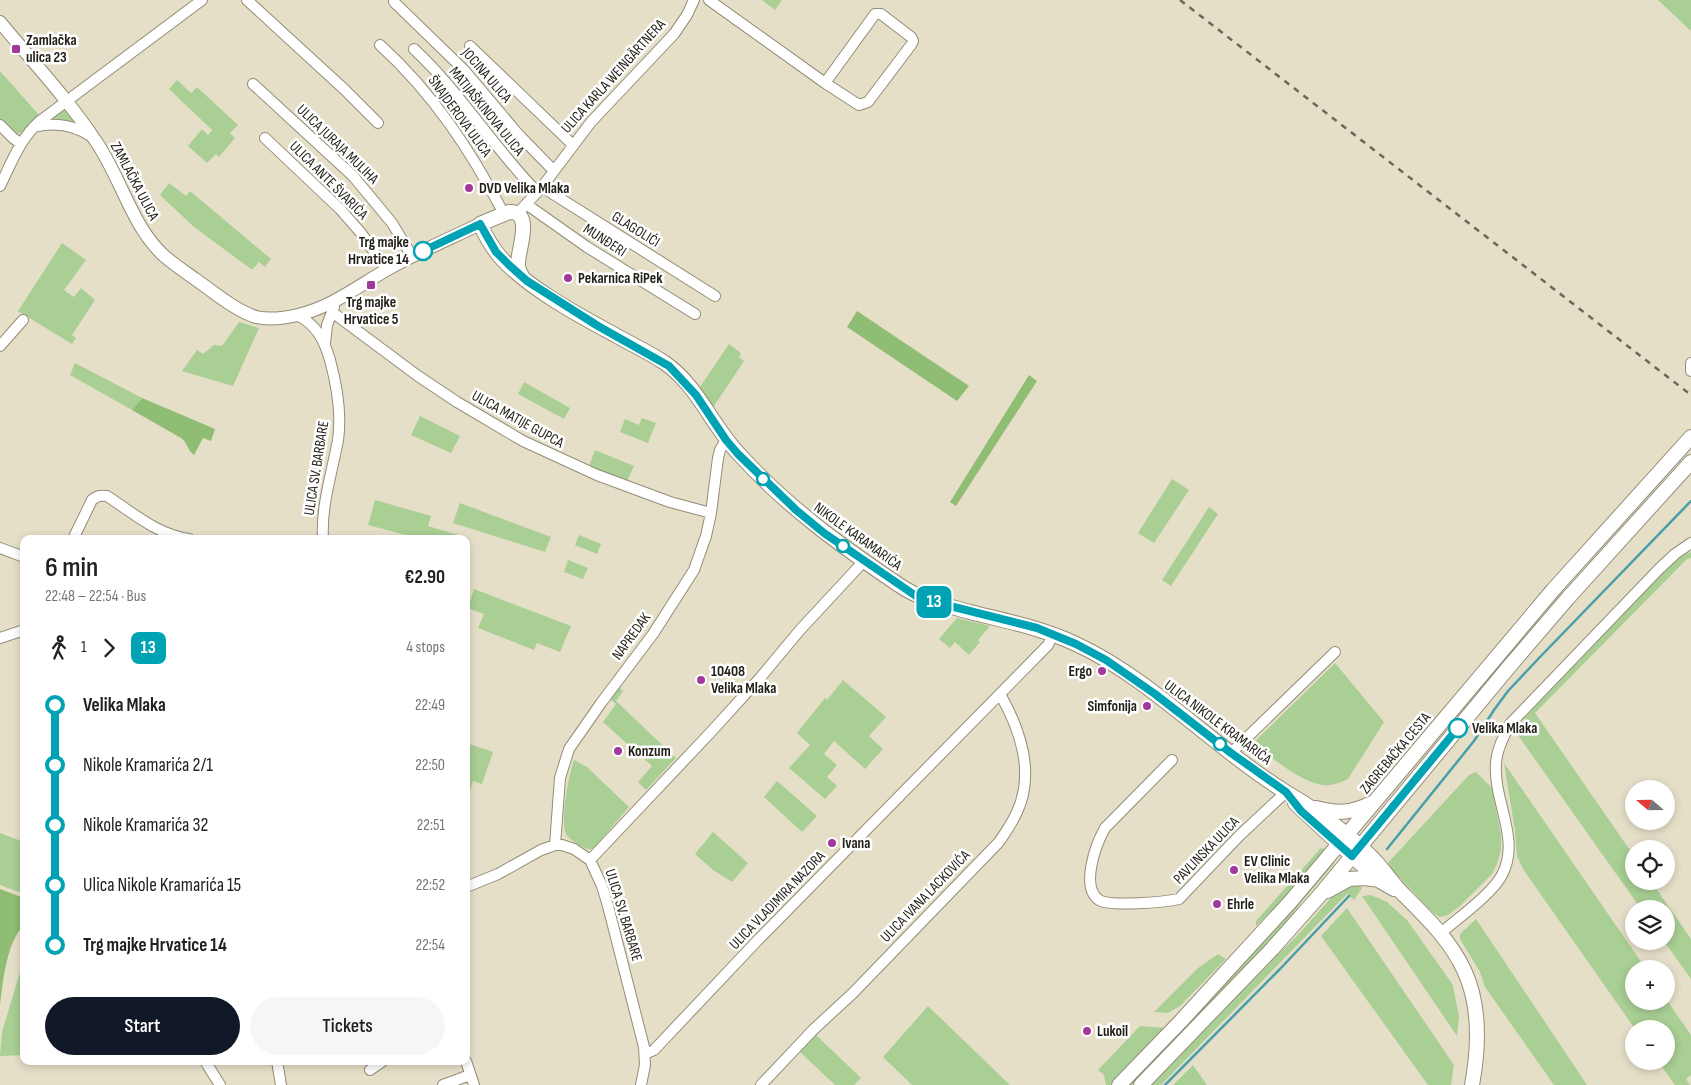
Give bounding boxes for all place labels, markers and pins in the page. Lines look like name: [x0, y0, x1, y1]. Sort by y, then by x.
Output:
place label: Zamlačka ulica 23: [26, 31, 77, 67]
marker: Zamlačka ulica 23: [10, 43, 22, 55]
place label: DVD Velika Mlaka: [479, 179, 569, 198]
marker: DVD Velika Mlaka: [463, 182, 475, 194]
place label: Trg majke Hrvatice 14: [348, 233, 409, 269]
marker: Trg majke Hrvatice 14: [413, 241, 433, 261]
place label: Pekarnica RiPek: [578, 269, 663, 288]
marker: Pekarnica RiPek: [562, 272, 574, 284]
marker: Trg majke Hrvatice 5: [365, 279, 377, 291]
place label: Trg majke Hrvatice 5: [344, 293, 399, 329]
unlabelled marker: [756, 472, 770, 486]
unlabelled marker: [836, 539, 850, 553]
place label: 10408 Velika Mlaka: [711, 662, 776, 698]
place label: Ergo: [1068, 662, 1092, 681]
marker: Ergo: [1096, 665, 1108, 677]
marker: 10408 Velika Mlaka: [695, 674, 707, 686]
place label: Simfonija: [1087, 697, 1137, 716]
marker: Simfonija: [1141, 700, 1153, 712]
marker: Velika Mlaka: [1448, 718, 1468, 738]
place label: Velika Mlaka: [1472, 719, 1537, 738]
unlabelled marker: [1213, 737, 1227, 751]
place label: Konzum: [628, 742, 671, 761]
marker: Konzum: [612, 745, 624, 757]
place label: Ivana: [842, 834, 870, 853]
marker: Ivana: [826, 837, 838, 849]
place label: EV Clinic Velika Mlaka: [1244, 852, 1309, 888]
marker: EV Clinic Velika Mlaka: [1228, 864, 1240, 876]
place label: Ehrle: [1227, 895, 1254, 914]
marker: Ehrle: [1211, 898, 1223, 910]
place label: Lukoil: [1097, 1022, 1128, 1041]
marker: Lukoil: [1081, 1025, 1093, 1037]

